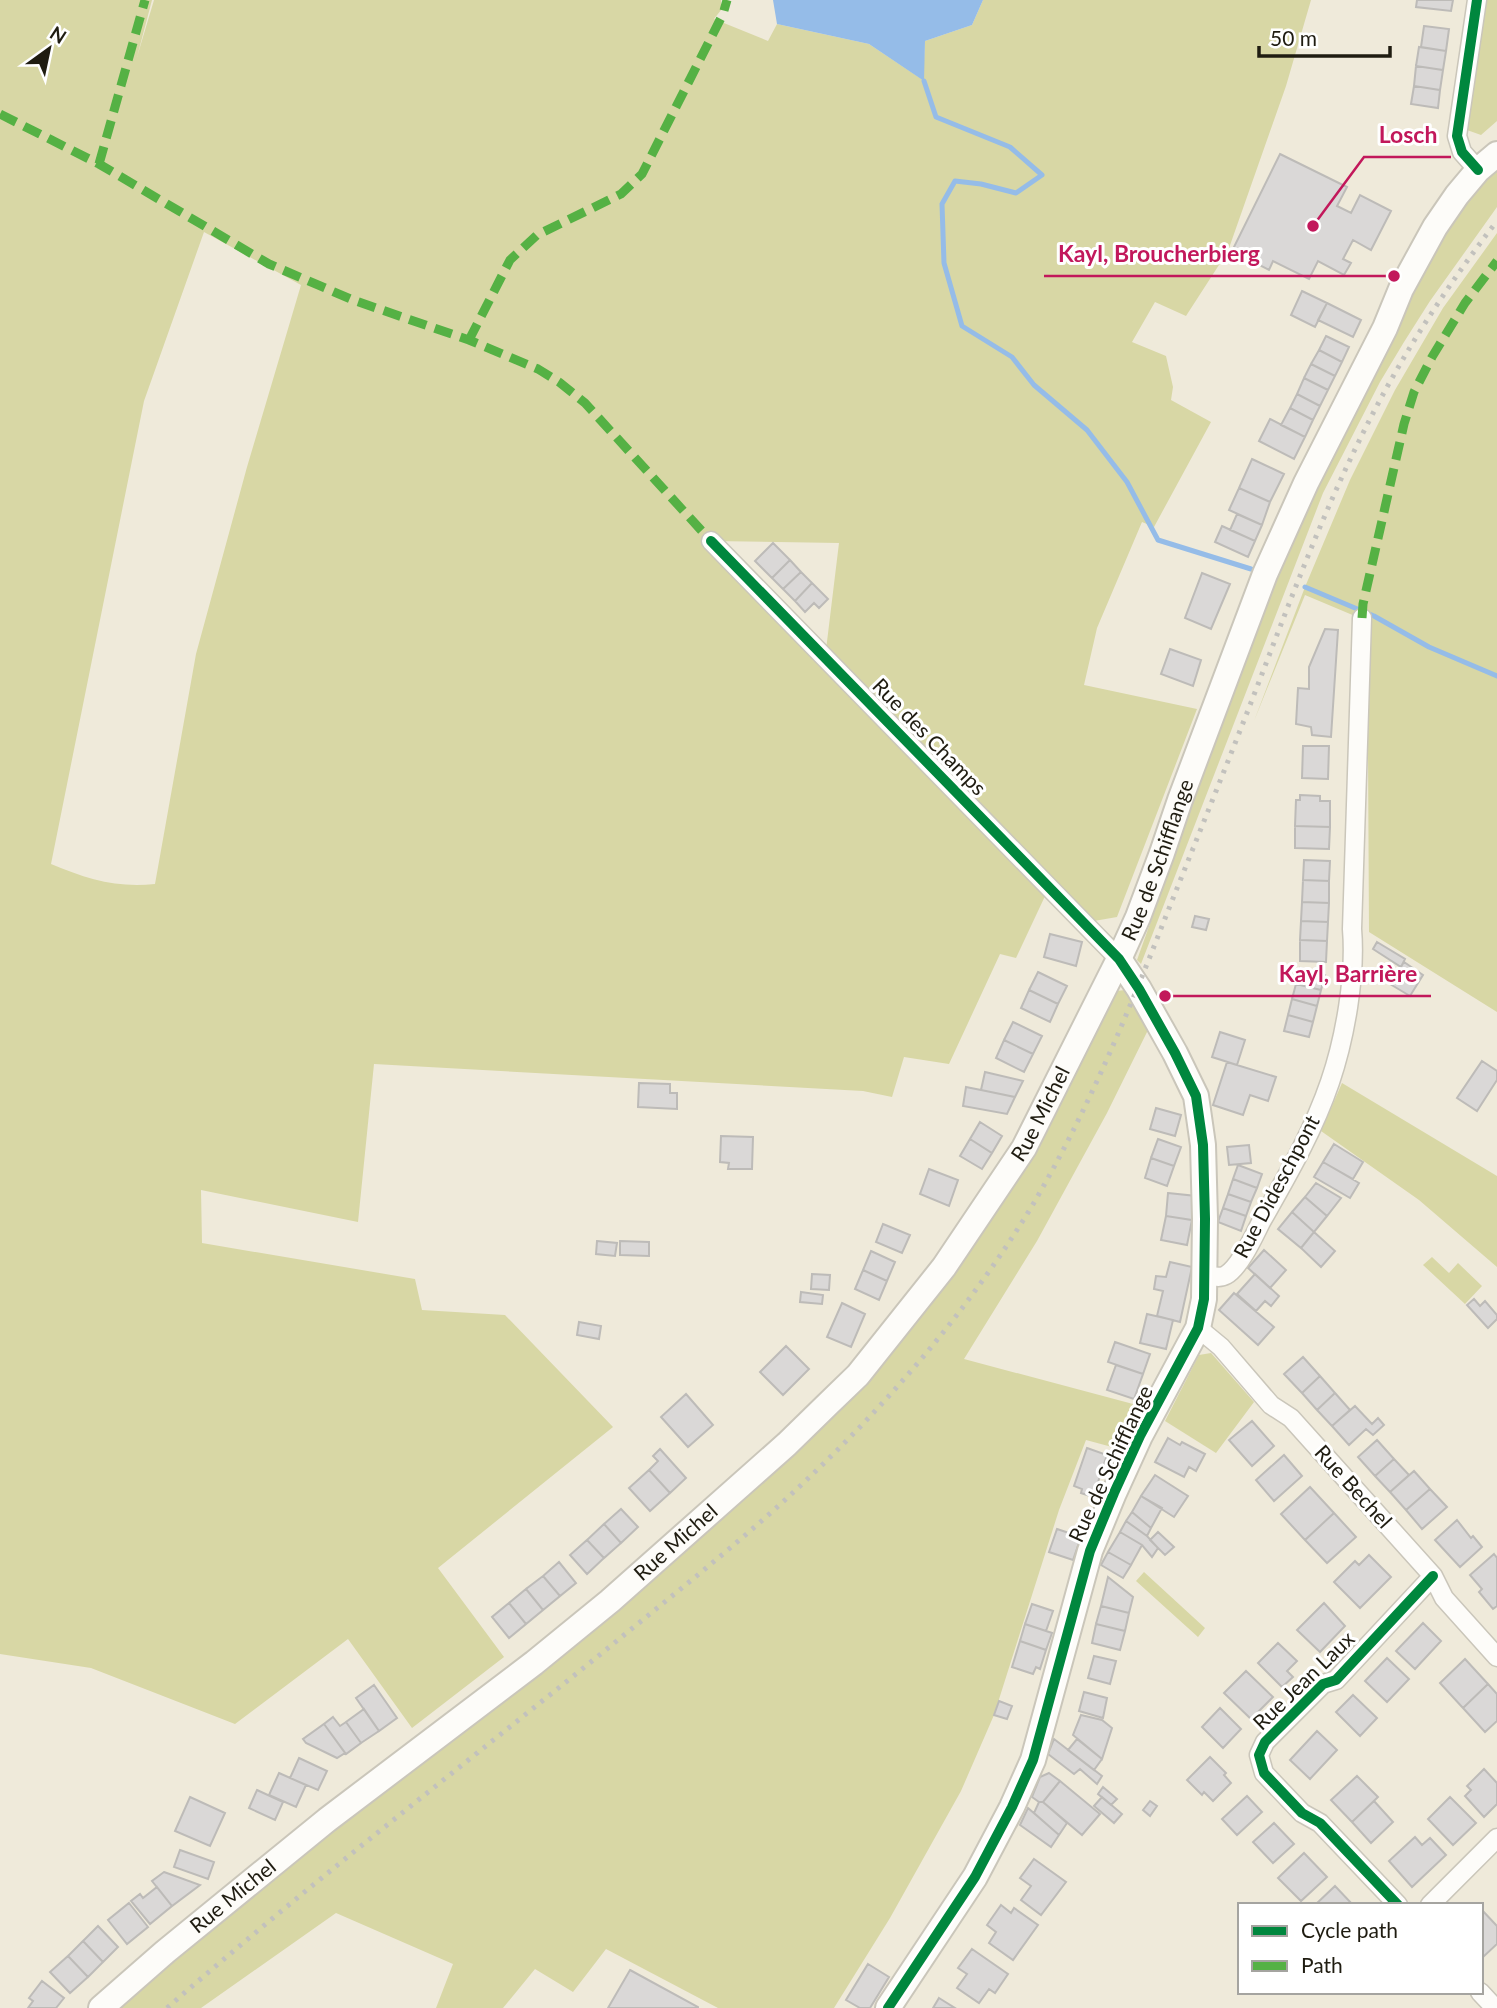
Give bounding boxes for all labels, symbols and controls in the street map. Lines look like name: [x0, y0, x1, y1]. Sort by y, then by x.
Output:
north arrow: [14, 14, 84, 84]
scale bar: [1259, 14, 1390, 58]
text: N: [46, 21, 71, 48]
text: 50 m: [1270, 25, 1317, 50]
callout: Losch: [1364, 113, 1451, 157]
text: Losch: [1379, 120, 1437, 148]
callout: Kayl, Broucherbierg: [1044, 232, 1274, 276]
text: Kayl, Broucherbierg: [1058, 239, 1260, 267]
street label: Rue des Champs: [868, 672, 992, 800]
street label: Rue de Schifflange: [1115, 775, 1198, 944]
callout: Kayl, Barrière: [1264, 952, 1431, 996]
text: Kayl, Barrière: [1279, 959, 1417, 987]
street label: Rue Michel: [1005, 1062, 1074, 1165]
street label: Rue Dideschpont: [1228, 1110, 1324, 1262]
street label: Rue de Schifflange: [1062, 1381, 1157, 1546]
street label: Rue Bechel: [1310, 1439, 1398, 1533]
street label: Rue Michel: [628, 1498, 722, 1585]
street label: Rue Jean Laux: [1247, 1625, 1359, 1734]
street label: Rue Michel: [184, 1853, 280, 1938]
legend: [1238, 1903, 1483, 1994]
text: Cycle path: [1301, 1917, 1398, 1942]
text: Path: [1301, 1952, 1343, 1977]

